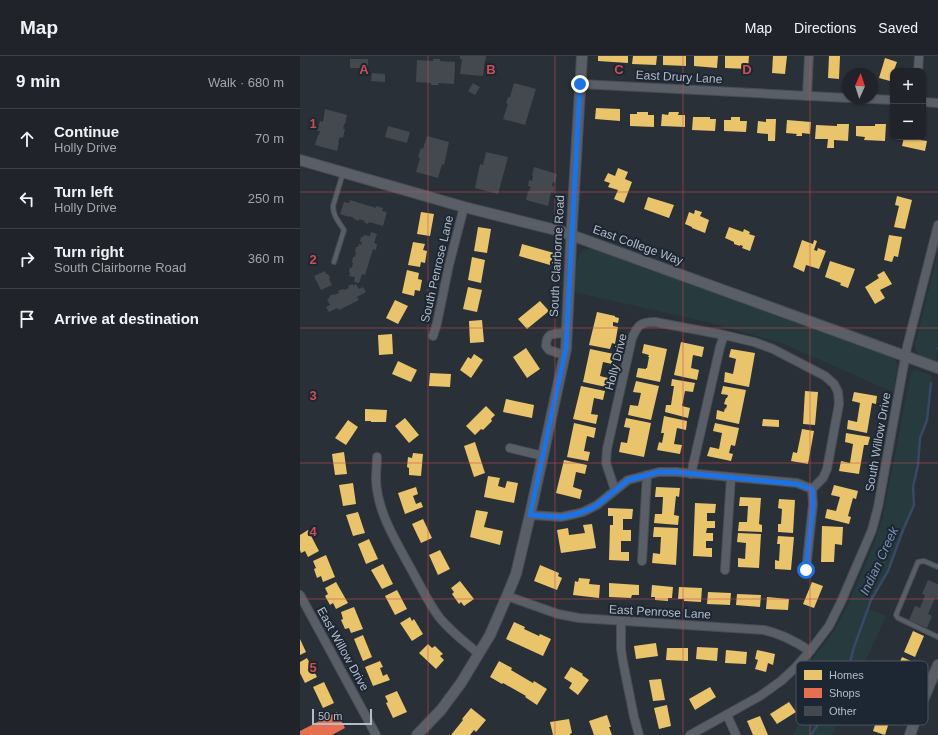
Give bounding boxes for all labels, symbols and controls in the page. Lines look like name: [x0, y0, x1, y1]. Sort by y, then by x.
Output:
text: Map: [20, 17, 58, 38]
text: Map: [745, 20, 772, 36]
text: Directions: [794, 20, 856, 36]
text: Saved: [878, 20, 918, 36]
text: A: [359, 62, 369, 77]
text: B: [486, 62, 496, 77]
text: C: [614, 62, 624, 77]
text: D: [742, 62, 752, 77]
street label: East Drury Lane: [635, 68, 723, 86]
north arrow: [842, 68, 878, 104]
map controls: [890, 68, 926, 140]
button: +: [890, 68, 926, 104]
text: 9 min: [16, 72, 60, 91]
text: Walk · 680 m: [208, 75, 284, 90]
route end: [571, 75, 589, 93]
button: −: [890, 104, 926, 140]
text: 1: [309, 116, 317, 131]
text: Continue: [54, 123, 119, 140]
icon: ahead: [16, 128, 38, 150]
text: 70 m: [255, 131, 284, 146]
text: Holly Drive: [54, 140, 117, 155]
text: Turn left: [54, 183, 113, 200]
icon: left: [16, 188, 38, 210]
text: 250 m: [248, 191, 284, 206]
street label: South Clairborne Road: [547, 195, 567, 317]
text: Holly Drive: [54, 200, 117, 215]
street label: South Penrose Lane: [418, 214, 456, 324]
street label: East College Way: [591, 222, 685, 268]
text: Turn right: [54, 243, 124, 260]
icon: right: [16, 248, 38, 270]
text: 360 m: [248, 251, 284, 266]
text: 2: [309, 252, 317, 267]
text: South Clairborne Road: [54, 260, 186, 275]
icon: arrive: [16, 308, 38, 330]
text: Arrive at destination: [54, 310, 199, 327]
street label: Holly Drive: [602, 332, 630, 392]
text: 3: [309, 388, 317, 403]
street label: South Willow Drive: [862, 391, 894, 493]
water label: Indian Creek: [857, 523, 902, 598]
text: 4: [309, 524, 317, 539]
route start: [797, 561, 815, 579]
street label: East Penrose Lane: [609, 602, 712, 622]
street label: East Willow Drive: [314, 605, 372, 693]
text: 5: [309, 660, 317, 675]
legend: [796, 661, 928, 725]
text: Homes: [829, 669, 864, 681]
text: Shops: [829, 687, 861, 699]
text: Other: [829, 705, 857, 717]
scale bar: [312, 707, 372, 726]
text: 50 m: [318, 710, 342, 722]

